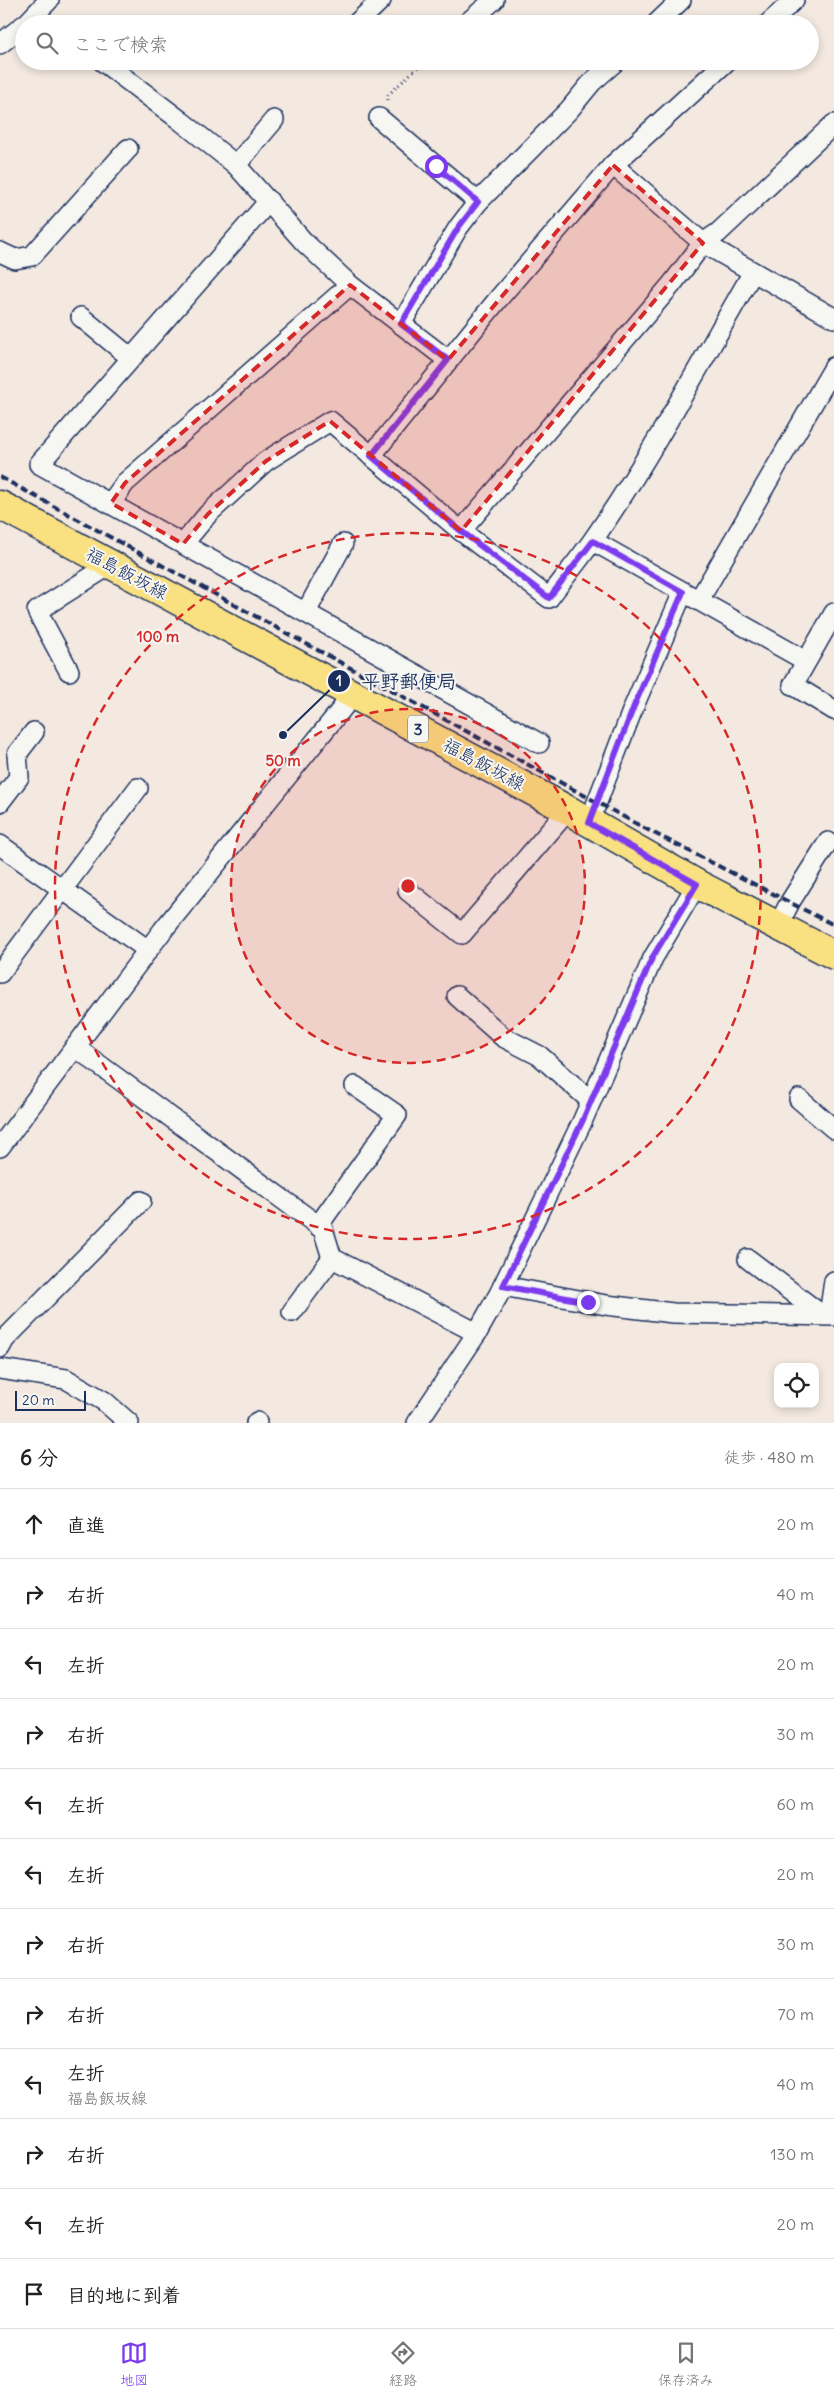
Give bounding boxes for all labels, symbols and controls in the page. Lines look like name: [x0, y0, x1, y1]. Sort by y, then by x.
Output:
search box: [15, 15, 819, 70]
icon: search: [33, 29, 61, 57]
text: ここで検索: [73, 32, 168, 56]
route start: [425, 155, 448, 178]
street label: 福島飯坂線: [82, 542, 172, 604]
text: 100 m: [137, 627, 179, 646]
callout: 平野郵便局: [326, 664, 466, 698]
text: 平野郵便局: [361, 669, 457, 693]
text: 1: [336, 671, 342, 690]
road number: 3: [408, 716, 428, 742]
street label: 福島飯坂線: [439, 733, 529, 795]
text: 50 m: [265, 751, 301, 770]
centre of rings: [399, 877, 417, 895]
route end: [577, 1291, 600, 1314]
map controls: [774, 1363, 819, 1408]
button: locate: [774, 1363, 819, 1408]
scale bar: [15, 1388, 86, 1411]
text: 20 m: [22, 1391, 55, 1409]
text: 6 分: [20, 1444, 58, 1471]
text: 徒歩 · 480 m: [724, 1447, 814, 1467]
icon: ahead: [20, 1510, 48, 1538]
text: 直進: [67, 1513, 105, 1537]
text: 20 m: [777, 1514, 814, 1534]
icon: right: [20, 1580, 48, 1608]
text: 右折: [67, 1583, 105, 1607]
text: 40 m: [776, 1584, 814, 1604]
icon: left: [20, 1650, 48, 1678]
text: 左折: [67, 1653, 105, 1677]
text: 20 m: [777, 1654, 814, 1674]
icon: right: [20, 1720, 48, 1748]
text: 右折: [67, 1723, 105, 1747]
text: 30 m: [777, 1724, 814, 1744]
icon: left: [20, 1790, 48, 1818]
text: 左折: [67, 1793, 105, 1817]
text: 60 m: [776, 1794, 814, 1814]
icon: left: [20, 1860, 48, 1888]
text: 左折: [67, 1863, 105, 1887]
text: 20 m: [777, 1864, 814, 1884]
icon: right: [20, 1930, 48, 1958]
text: 右折: [67, 1933, 105, 1957]
text: 30 m: [777, 1934, 814, 1954]
icon: right: [20, 2000, 48, 2028]
text: 右折: [67, 2003, 105, 2027]
text: 70 m: [778, 2004, 814, 2024]
text: 左折: [67, 2061, 105, 2085]
icon: left: [20, 2070, 48, 2098]
text: 40 m: [776, 2074, 814, 2094]
text: 福島飯坂線: [67, 2088, 147, 2108]
icon: right: [20, 2140, 48, 2168]
text: 右折: [67, 2143, 105, 2167]
text: 130 m: [770, 2144, 814, 2164]
icon: left: [20, 2210, 48, 2238]
text: 左折: [67, 2213, 105, 2237]
text: 20 m: [777, 2214, 814, 2234]
icon: arrive: [20, 2280, 48, 2308]
text: 目的地に到着: [67, 2283, 181, 2307]
tab: 地図: [120, 2339, 148, 2389]
tab: 経路: [389, 2339, 417, 2389]
tab: 保存済み: [658, 2339, 714, 2389]

